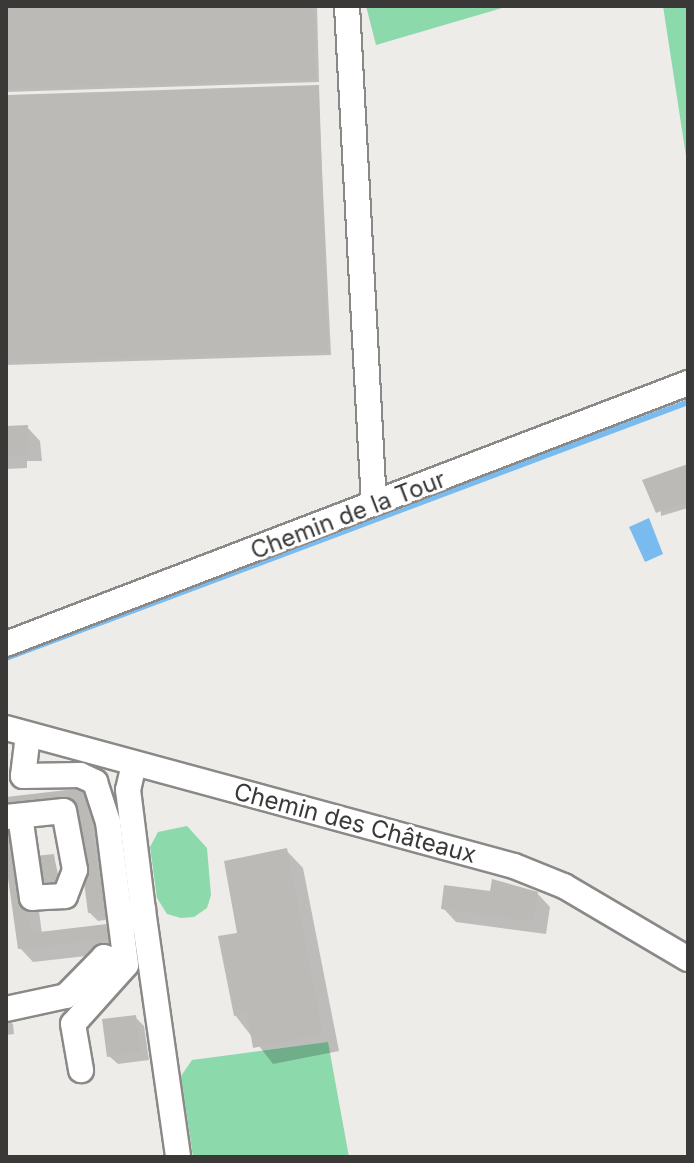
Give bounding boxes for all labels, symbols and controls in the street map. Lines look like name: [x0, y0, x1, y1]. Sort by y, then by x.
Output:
street label: Chemin de la Tour: [247, 465, 449, 565]
street label: Chemin des Châteaux: [231, 777, 479, 869]

